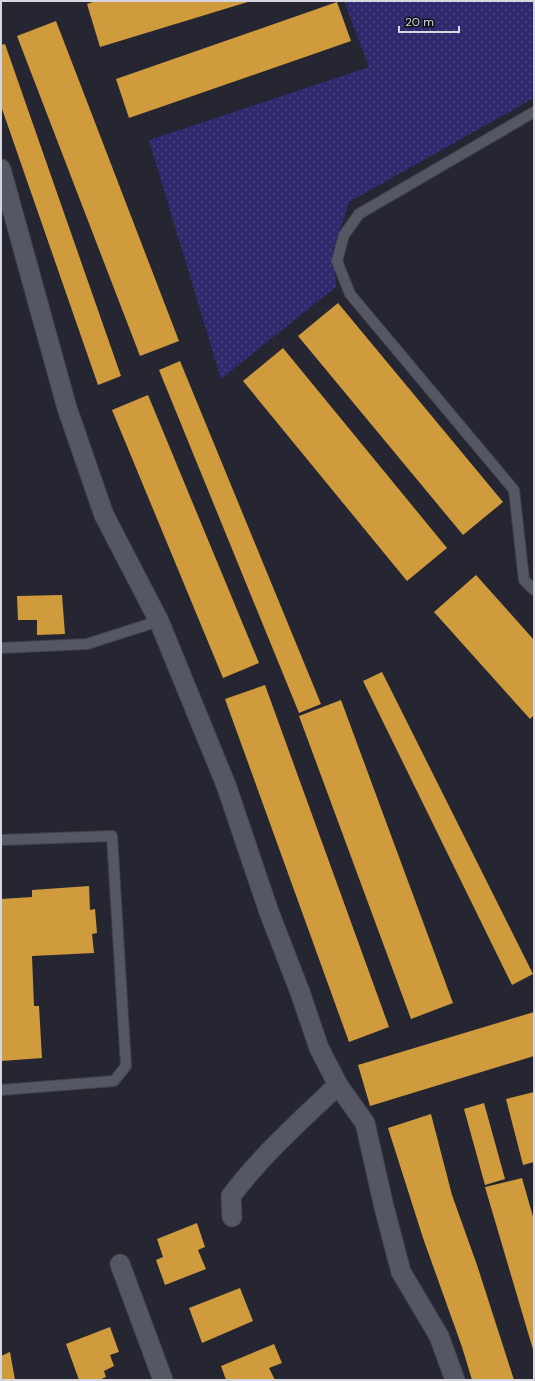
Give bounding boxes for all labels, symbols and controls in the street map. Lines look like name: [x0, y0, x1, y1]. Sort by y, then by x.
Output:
scale bar: [399, 8, 459, 34]
text: 20 m: [405, 14, 434, 30]

